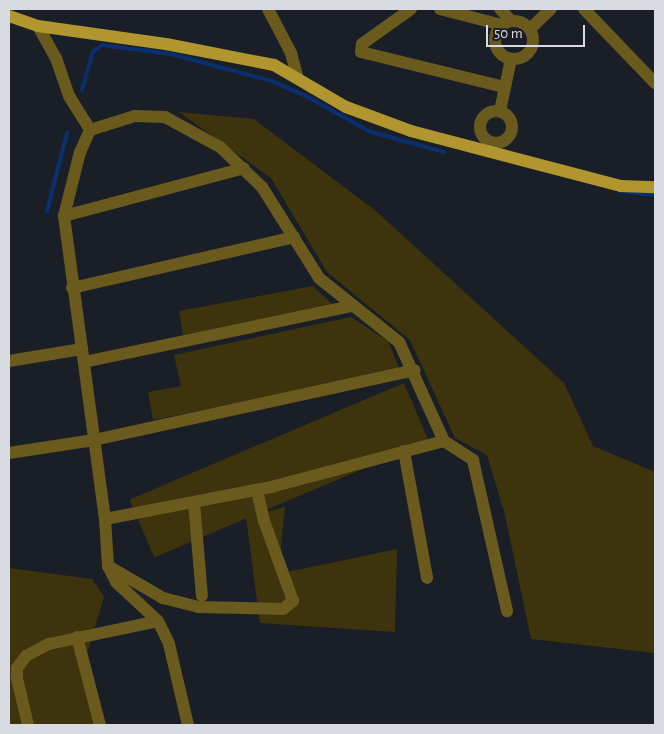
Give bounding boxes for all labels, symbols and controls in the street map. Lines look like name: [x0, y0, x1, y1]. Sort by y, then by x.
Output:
scale bar: [489, 15, 588, 47]
text: 50 m: [494, 26, 523, 41]

